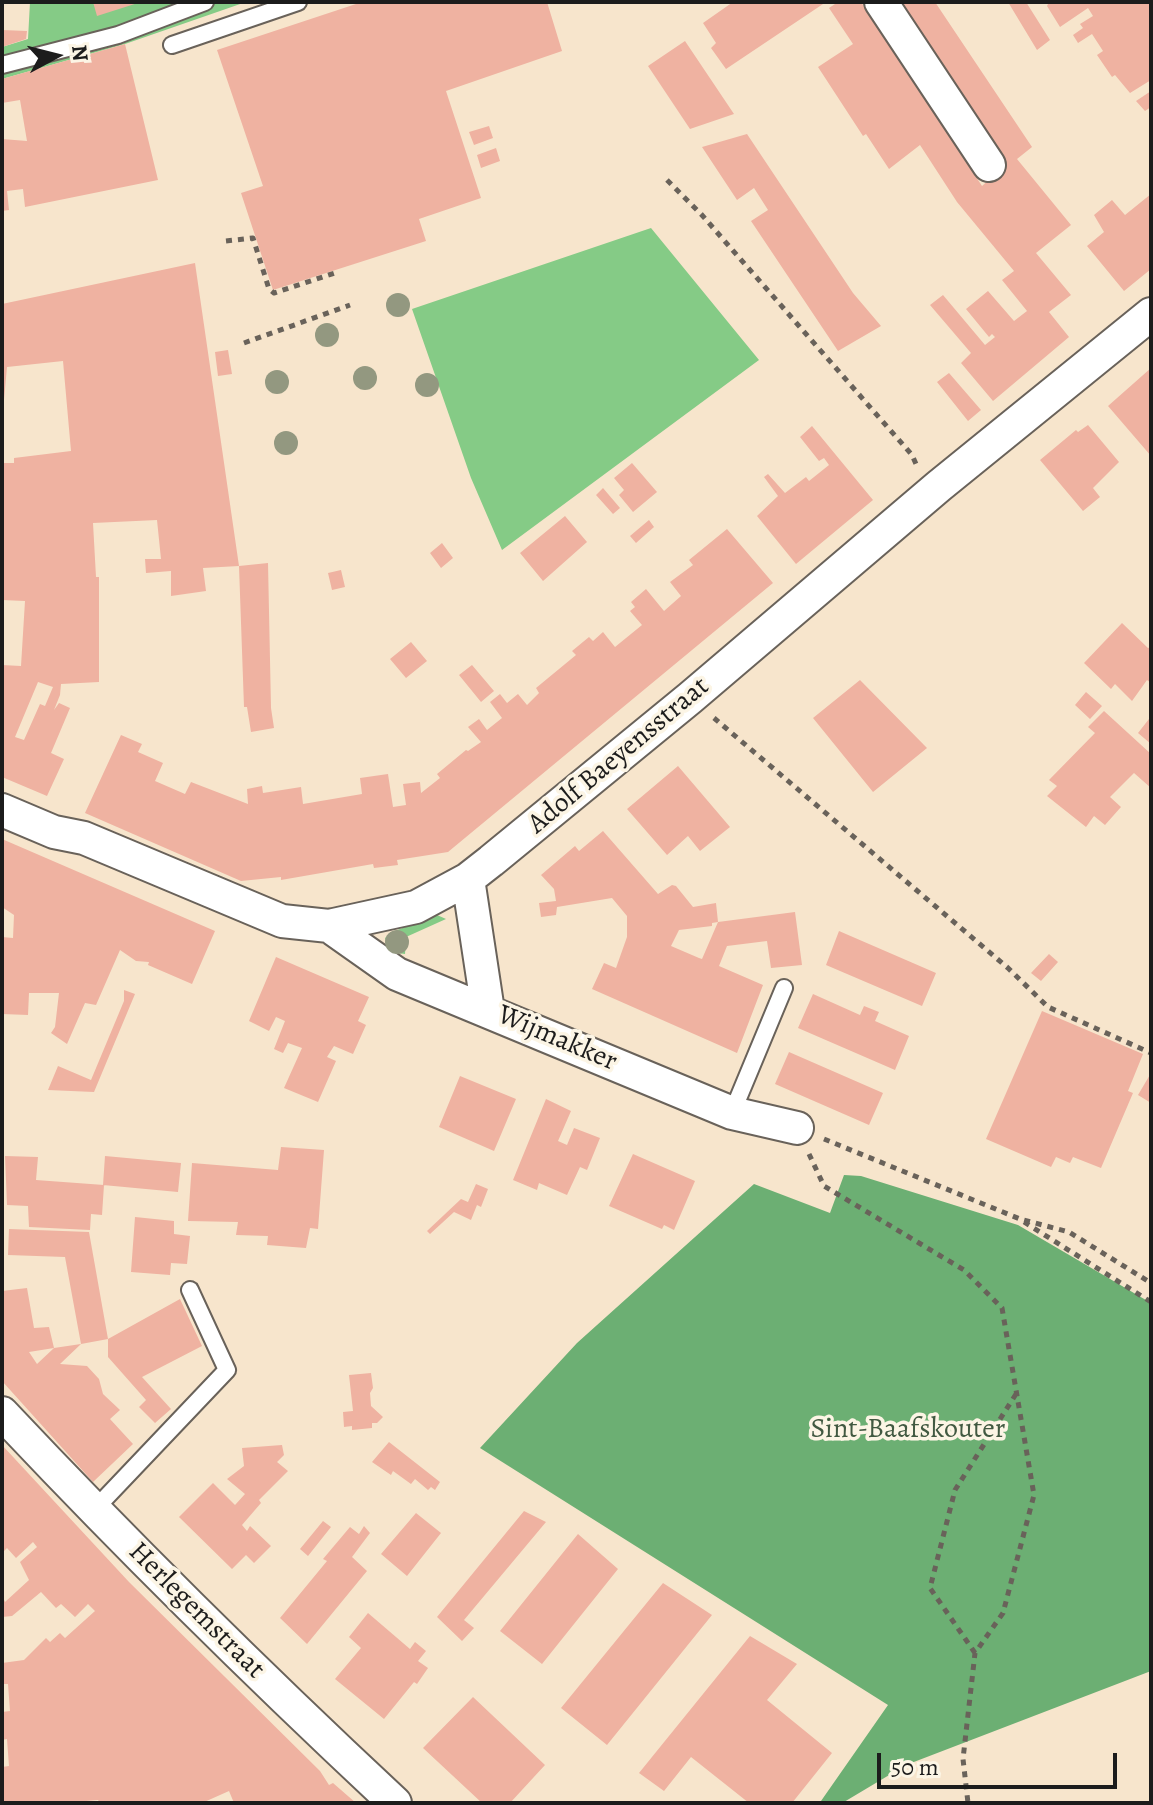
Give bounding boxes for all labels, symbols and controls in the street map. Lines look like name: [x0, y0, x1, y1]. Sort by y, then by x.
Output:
north arrow: [16, 16, 96, 96]
text: N: [64, 43, 96, 63]
street label: Adolf Baeyensstraat: [522, 670, 716, 842]
street label: Wijmakker: [492, 999, 622, 1079]
park label: Sint-Baafskouter: [810, 1413, 1006, 1447]
street label: Herlegemstraat: [121, 1536, 271, 1686]
scale bar: [881, 1737, 1121, 1787]
text: 50 m: [891, 1751, 939, 1783]

